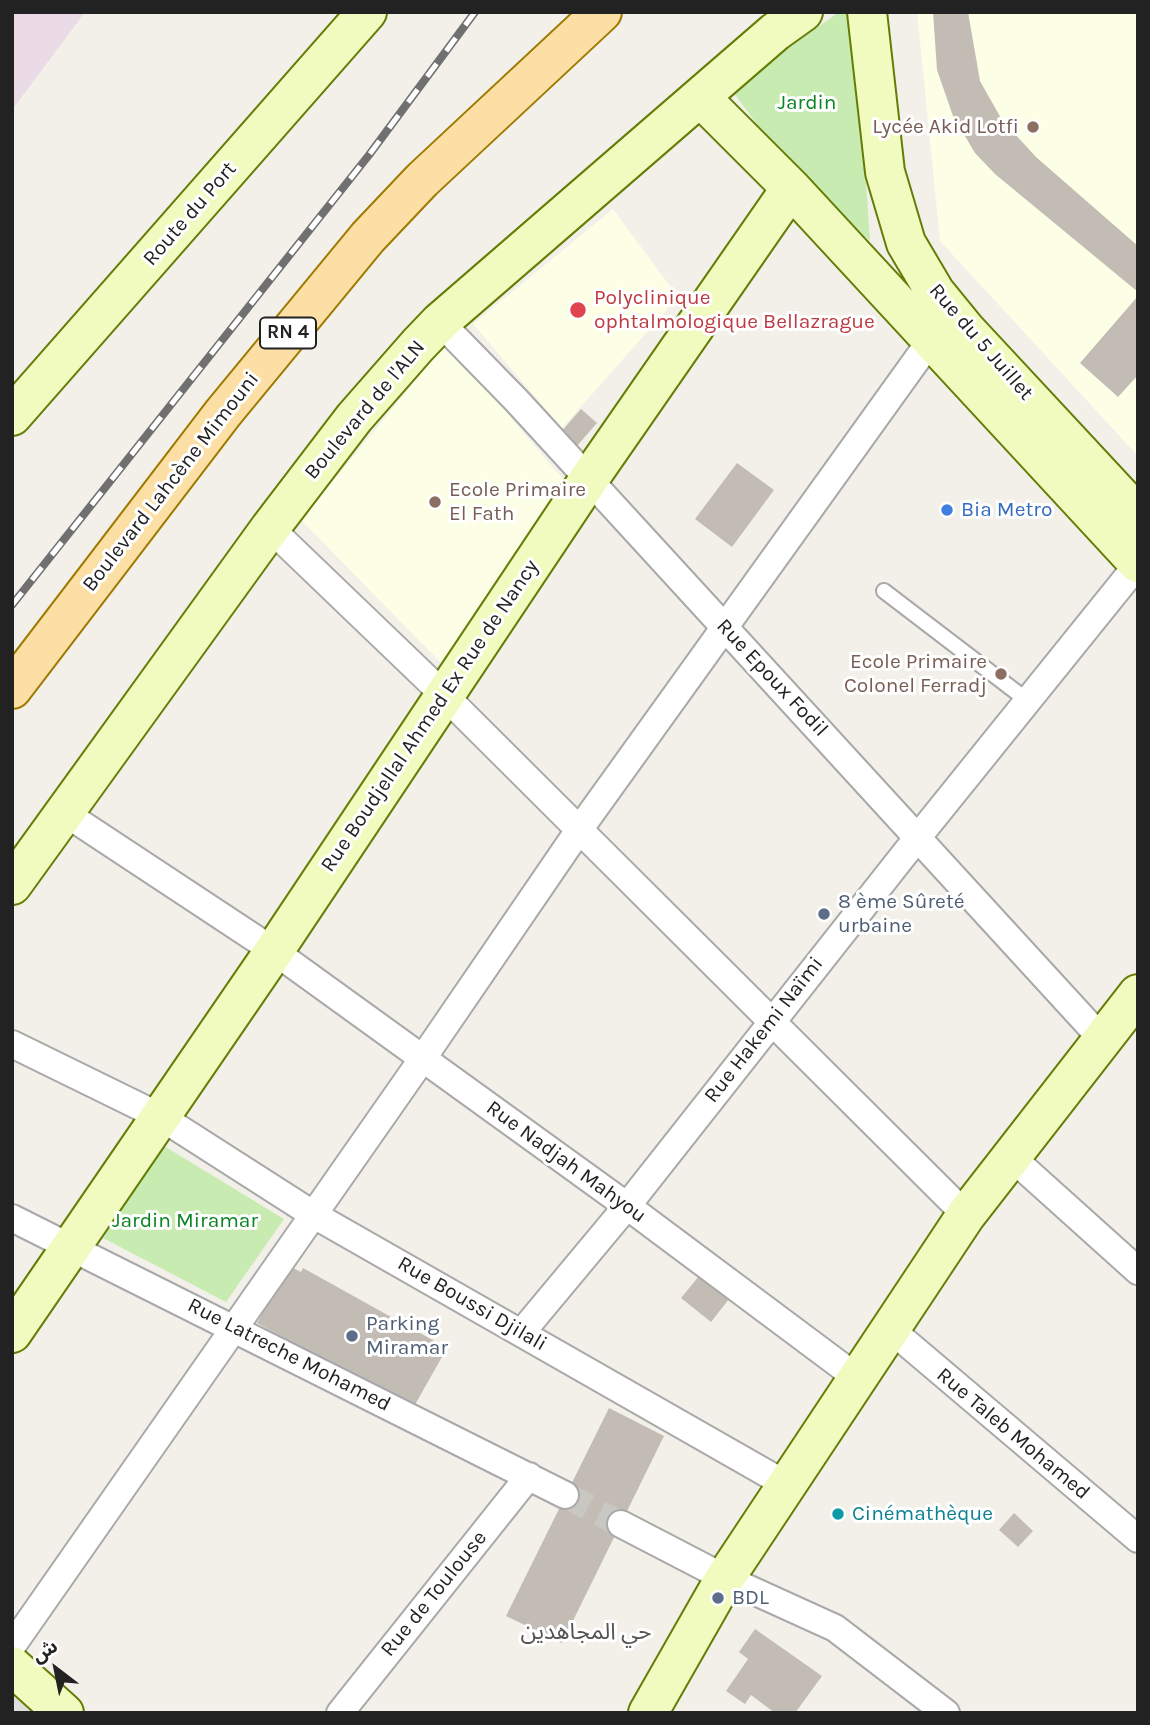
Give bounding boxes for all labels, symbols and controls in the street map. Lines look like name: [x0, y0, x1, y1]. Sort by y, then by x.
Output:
park label: Jardin: [778, 90, 836, 116]
place label: Lycée Akid Lotfi: [872, 114, 1019, 140]
marker: Lycée Akid Lotfi: [1025, 119, 1041, 135]
street label: Route du Port: [138, 157, 242, 271]
street label: Rue du 5 Juillet: [924, 279, 1038, 405]
place label: Polyclinique ophtalmologique Bellazrague: [594, 285, 875, 335]
marker: Polyclinique ophtalmologique Bellazrague: [568, 300, 588, 320]
road number: RN 4: [260, 318, 316, 348]
street label: Boulevard de l'ALN: [299, 335, 431, 485]
street label: Boulevard Lahcène Mimouni: [77, 367, 265, 597]
place label: Ecole Primaire El Fath: [449, 477, 586, 527]
marker: Ecole Primaire El Fath: [427, 494, 443, 510]
place label: Bia Metro: [961, 497, 1052, 523]
marker: Bia Metro: [939, 502, 955, 518]
street label: Rue Boudjellal Ahmed Ex Rue de Nancy: [316, 555, 544, 877]
street label: Rue Epoux Fodil: [711, 614, 833, 742]
place label: Ecole Primaire Colonel Ferradj: [844, 649, 987, 699]
marker: Ecole Primaire Colonel Ferradj: [993, 666, 1009, 682]
place label: 8 ème Sûreté urbaine: [838, 889, 965, 939]
marker: 8 ème Sûreté urbaine: [816, 906, 832, 922]
street label: Rue Hakemi Naïmi: [699, 952, 829, 1108]
street label: Rue Nadjah Mahyou: [481, 1096, 651, 1228]
park label: Jardin Miramar: [112, 1208, 258, 1234]
street label: Rue Boussi Djilali: [393, 1251, 551, 1357]
street label: Rue Latreche Mohamed: [183, 1293, 395, 1417]
place label: Parking Miramar: [366, 1311, 448, 1361]
marker: Parking Miramar: [344, 1328, 360, 1344]
street label: Rue Taleb Mohamed: [931, 1363, 1095, 1505]
place label: Cinémathèque: [852, 1501, 993, 1527]
marker: Cinémathèque: [830, 1506, 846, 1522]
street label: Rue de Toulouse: [376, 1526, 492, 1662]
place label: BDL: [732, 1585, 769, 1611]
marker: BDL: [710, 1590, 726, 1606]
district label: حي المجاهدين: [520, 1618, 652, 1646]
north arrow: [21, 1634, 91, 1704]
text: ش: [28, 1635, 62, 1667]

